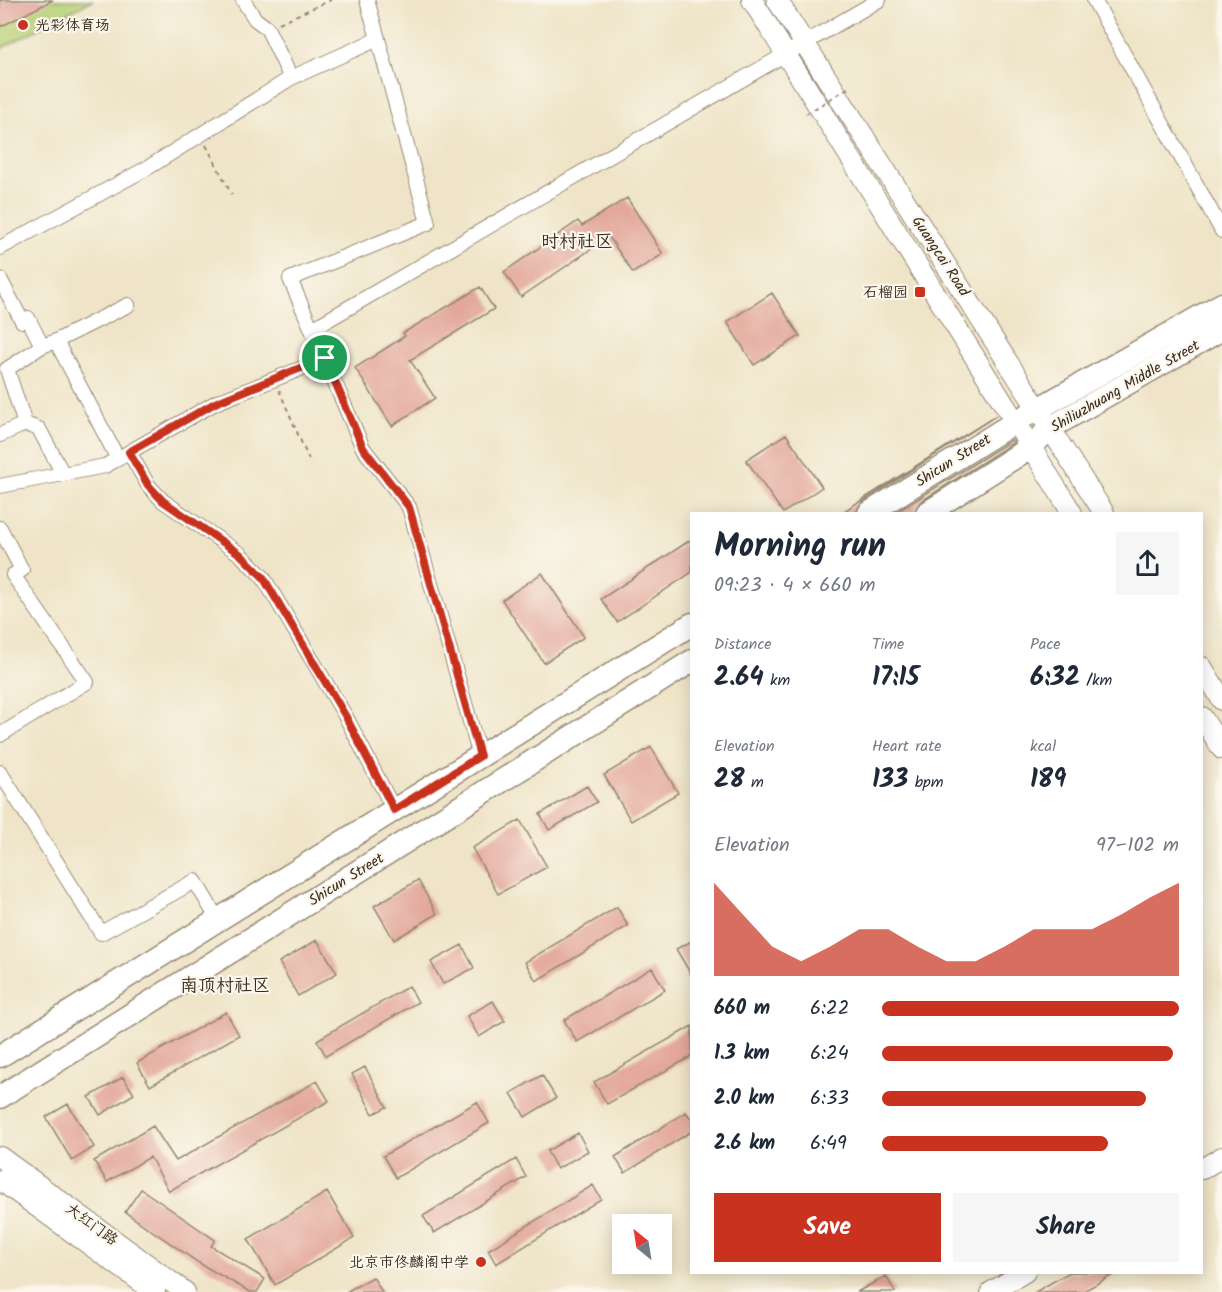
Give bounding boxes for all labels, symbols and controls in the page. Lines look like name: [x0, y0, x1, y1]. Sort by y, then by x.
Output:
place label: 光彩体育场: [35, 14, 110, 38]
marker: 光彩体育场: [16, 18, 30, 32]
street label: Guangcai Road: [905, 211, 976, 302]
district label: 时村社区: [541, 228, 613, 257]
place label: 石榴园: [863, 281, 908, 305]
marker: 石榴园: [913, 285, 927, 299]
pin: [299, 332, 350, 383]
street label: Shiliuzhuang Middle Street: [1046, 334, 1205, 439]
icon: arrive: [308, 341, 341, 374]
street label: Shicun Street: [911, 428, 996, 494]
text: Morning run: [714, 521, 886, 574]
button: share: [1116, 532, 1179, 595]
text: 09:23 · 4 × 660 m: [714, 570, 876, 602]
text: Distance: [714, 632, 772, 657]
text: Time: [872, 632, 904, 657]
text: Pace: [1030, 632, 1061, 657]
text: 2.64: [714, 657, 764, 699]
text: 17:15: [872, 657, 920, 699]
text: 6:32: [1030, 657, 1080, 699]
text: km: [764, 668, 790, 693]
text: /km: [1080, 668, 1112, 693]
text: Elevation: [714, 734, 775, 759]
text: Heart rate: [872, 734, 942, 759]
text: kcal: [1030, 734, 1056, 759]
text: 28: [714, 759, 745, 801]
text: 133: [872, 759, 908, 801]
text: 189: [1030, 759, 1066, 801]
text: m: [745, 770, 764, 795]
text: bpm: [908, 770, 944, 795]
text: Elevation: [714, 830, 790, 862]
text: 97–102 m: [1096, 830, 1179, 862]
street label: Shicun Street: [304, 847, 389, 913]
district label: 南顶村社区: [180, 972, 270, 1001]
text: 660 m: [714, 993, 770, 1025]
text: 6:22: [810, 993, 849, 1025]
text: 1.3 km: [714, 1038, 770, 1070]
text: 6:24: [810, 1038, 849, 1070]
text: 2.0 km: [714, 1083, 775, 1115]
text: 6:33: [810, 1083, 849, 1115]
text: 2.6 km: [714, 1128, 775, 1160]
text: 6:49: [810, 1128, 847, 1160]
button: Save: [714, 1193, 941, 1262]
button: Share: [953, 1193, 1179, 1262]
street label: 大红门路: [60, 1197, 123, 1252]
north arrow: [612, 1214, 672, 1274]
map controls: [612, 1214, 672, 1274]
place label: 北京市佟麟阁中学: [349, 1251, 469, 1275]
marker: 北京市佟麟阁中学: [474, 1255, 488, 1269]

